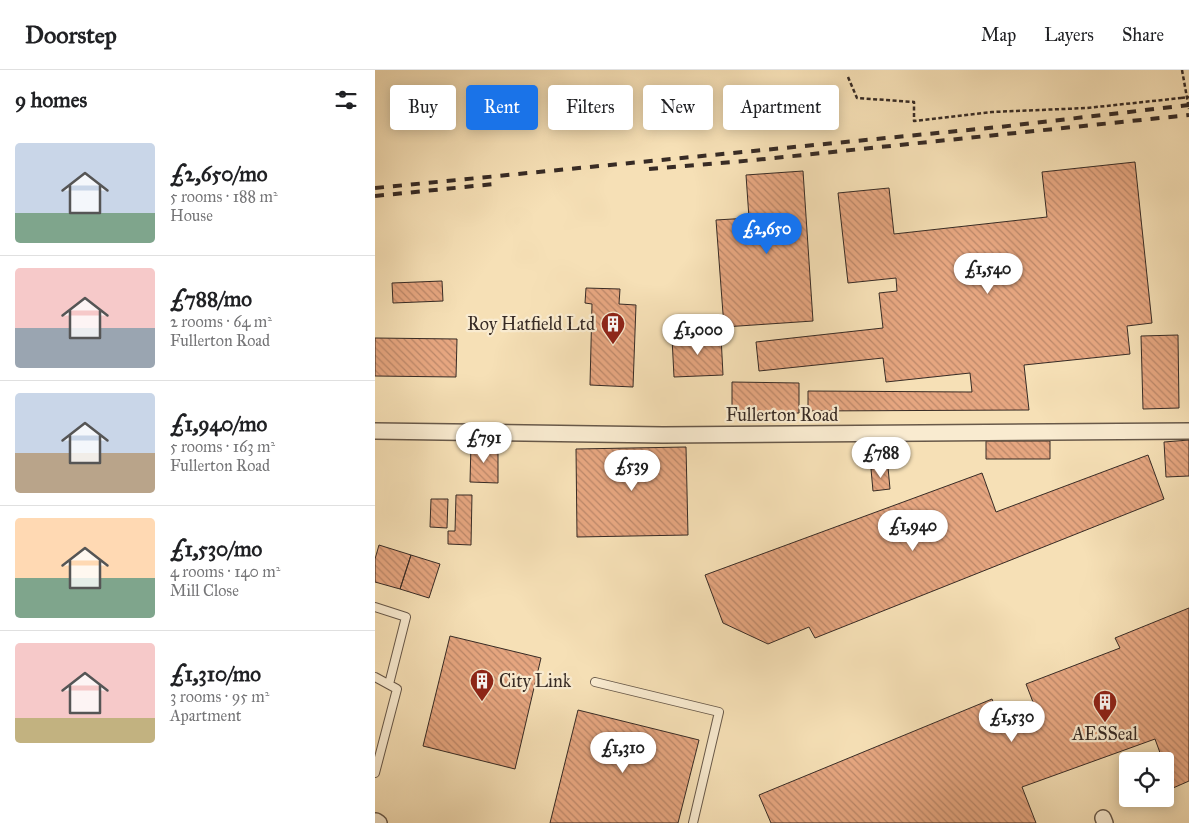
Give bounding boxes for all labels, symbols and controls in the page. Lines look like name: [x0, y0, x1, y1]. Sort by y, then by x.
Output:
text: Doorstep: [25, 20, 117, 50]
text: Map: [981, 24, 1016, 46]
text: Layers: [1044, 24, 1094, 46]
text: Share: [1122, 24, 1164, 46]
chip: Buy: [390, 85, 456, 130]
chip: Rent: [466, 85, 538, 130]
chip: Filters: [548, 85, 633, 130]
chip: New: [643, 85, 713, 130]
chip: Apartment: [723, 85, 839, 130]
icon: filters: [332, 86, 360, 114]
text: 9 homes: [15, 87, 87, 113]
text: £2,650/mo: [170, 161, 268, 187]
icon: home: [55, 163, 115, 223]
text: 5 rooms · 188 m²: [170, 187, 278, 206]
text: House: [170, 206, 213, 225]
pin: £2,650: [726, 212, 808, 255]
text: £2,650: [743, 219, 791, 238]
pin: £1,540: [947, 252, 1029, 295]
text: £1,540: [965, 259, 1011, 278]
text: £788/mo: [170, 286, 252, 312]
icon: home: [55, 288, 115, 348]
building icon: Roy Hatfield Ltd: [600, 311, 626, 345]
text: 2 rooms · 64 m²: [170, 312, 272, 331]
place label: Roy Hatfield Ltd: [467, 313, 595, 335]
pin: £1,000: [657, 314, 739, 356]
text: £1,000: [673, 320, 723, 339]
text: Fullerton Road: [170, 331, 270, 350]
street label: Fullerton Road: [726, 404, 838, 426]
text: £1,940/mo: [170, 411, 267, 437]
icon: home: [55, 413, 115, 473]
pin: £791: [454, 422, 514, 464]
text: £791: [467, 428, 501, 447]
pin: £788: [851, 436, 911, 479]
text: 5 rooms · 163 m²: [170, 437, 275, 456]
text: £788: [863, 443, 899, 462]
pin: £539: [602, 450, 662, 492]
text: Fullerton Road: [170, 456, 270, 475]
text: £539: [615, 456, 649, 475]
pin: £1,940: [872, 510, 954, 552]
text: £1,940: [889, 516, 937, 535]
text: £1,530/mo: [170, 536, 262, 562]
icon: home: [55, 538, 115, 598]
text: 4 rooms · 140 m²: [170, 562, 280, 581]
text: Mill Close: [170, 581, 239, 600]
text: £1,310/mo: [170, 661, 261, 687]
icon: home: [55, 663, 115, 723]
building icon: City Link: [469, 668, 495, 702]
place label: City Link: [499, 670, 572, 692]
text: 3 rooms · 95 m²: [170, 687, 269, 706]
building icon: AESSeal: [1092, 689, 1118, 723]
pin: £1,530: [971, 700, 1053, 743]
text: Apartment: [170, 706, 242, 725]
text: £1,530: [990, 707, 1034, 726]
place label: AESSeal: [1071, 723, 1138, 745]
pin: £1,310: [582, 732, 664, 774]
text: £1,310: [601, 738, 645, 757]
map controls: [1119, 752, 1174, 807]
button: locate: [1119, 752, 1174, 807]

